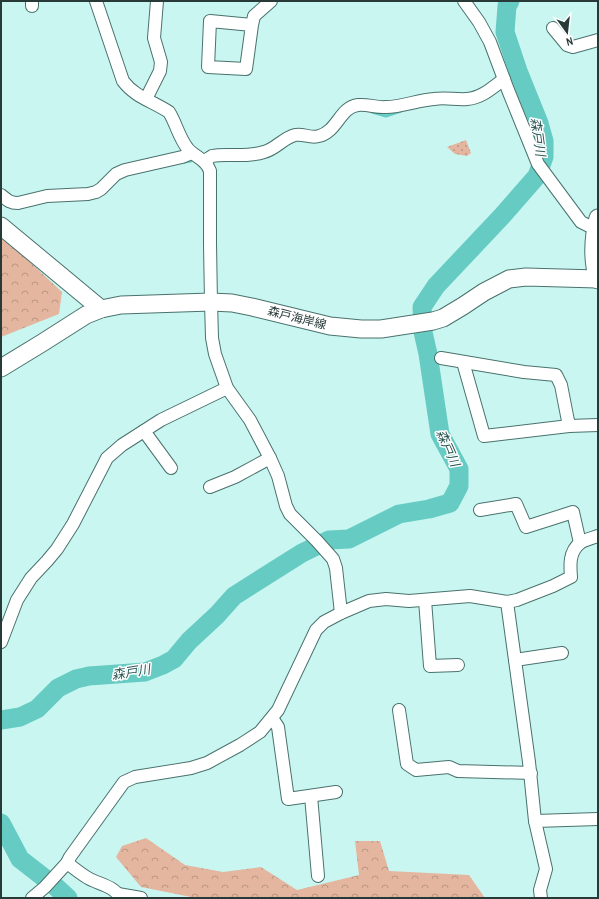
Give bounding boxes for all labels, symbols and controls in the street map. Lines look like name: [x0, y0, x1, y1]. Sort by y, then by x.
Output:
north arrow: [547, 12, 587, 52]
text: N: [565, 34, 575, 49]
water label: 森戸川: [527, 116, 549, 159]
street label: 森戸海岸線: [266, 303, 328, 333]
water label: 森戸川: [432, 427, 465, 471]
water label: 森戸川: [110, 660, 154, 683]

